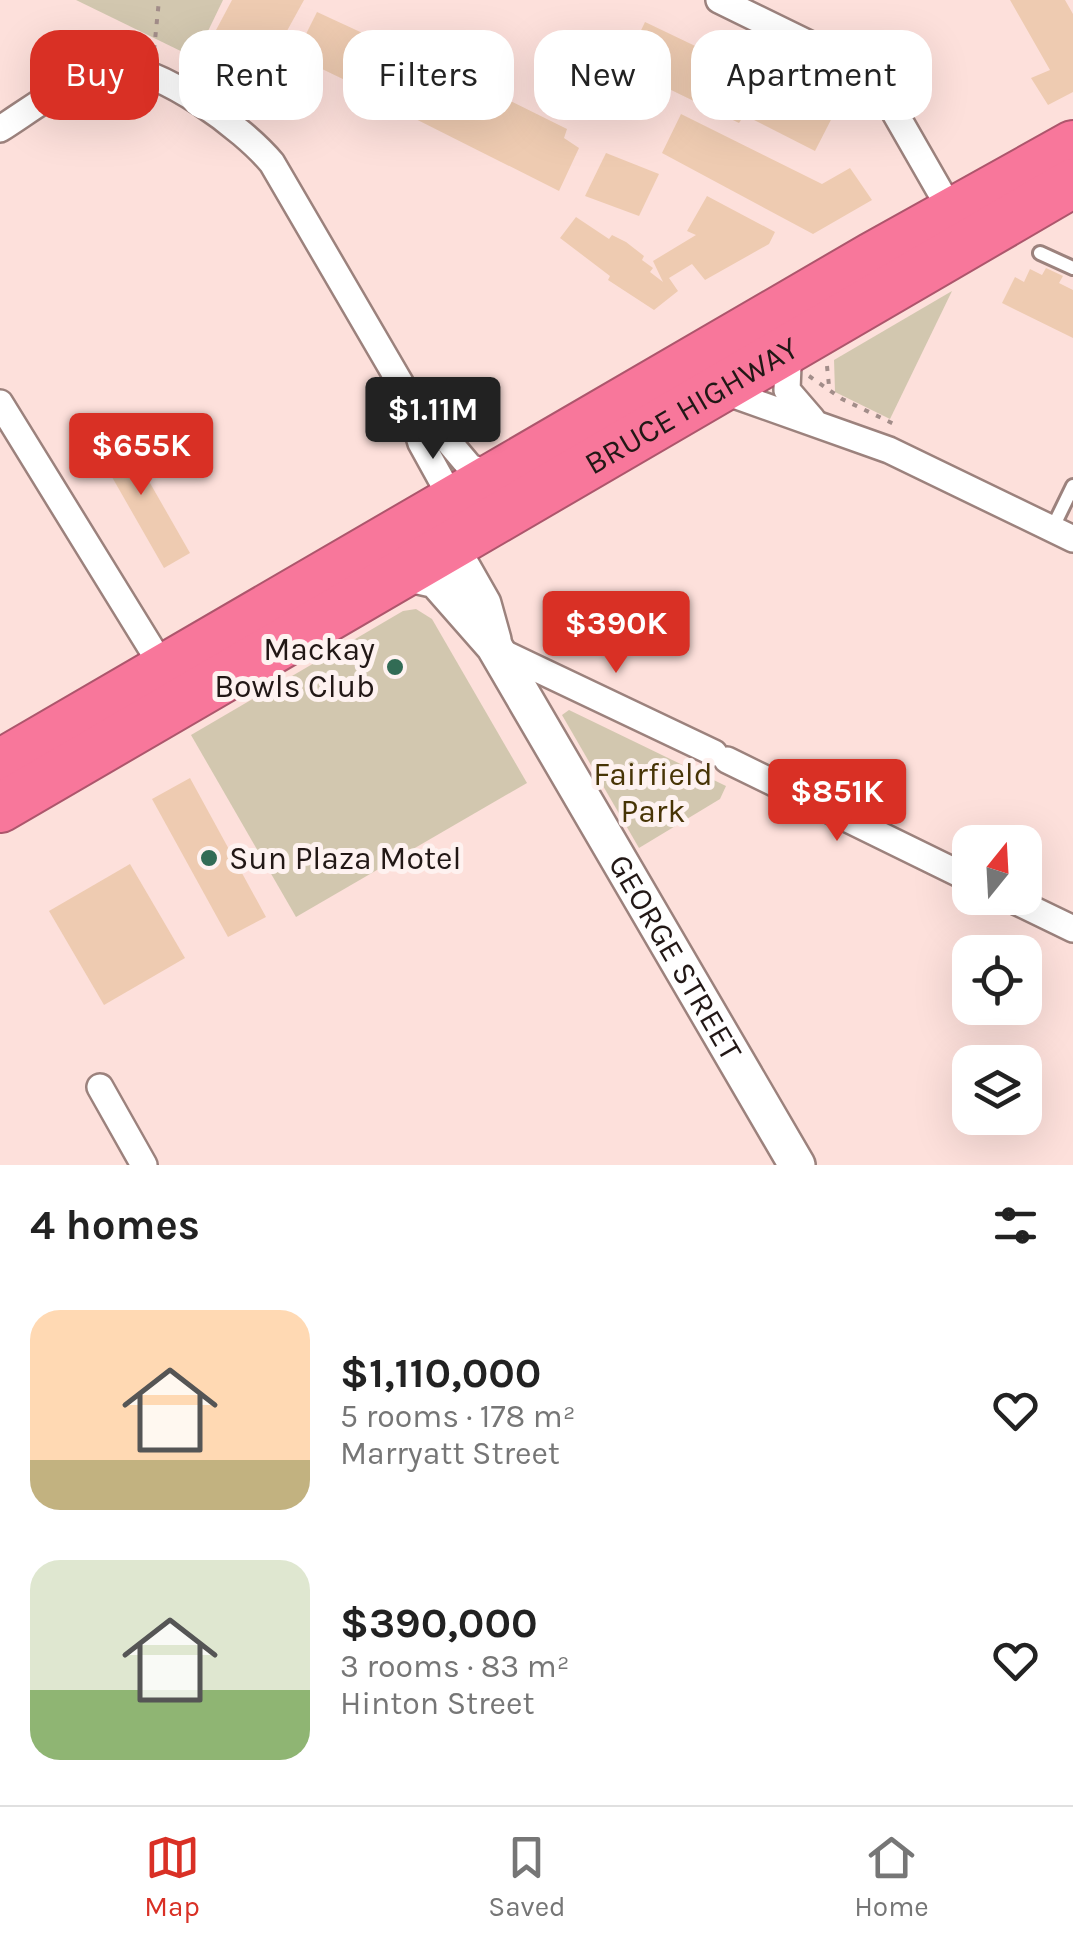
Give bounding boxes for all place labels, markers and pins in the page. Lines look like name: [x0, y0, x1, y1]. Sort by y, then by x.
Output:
pin: $1.11M: [352, 377, 514, 462]
pin: $655K: [71, 413, 211, 498]
pin: $390K: [546, 591, 686, 676]
place label: Mackay Bowls Club: [214, 631, 375, 705]
marker: Mackay Bowls Club: [384, 656, 406, 678]
pin: $851K: [767, 759, 907, 844]
place label: Sun Plaza Motel: [229, 840, 461, 877]
marker: Sun Plaza Motel: [198, 847, 220, 869]

